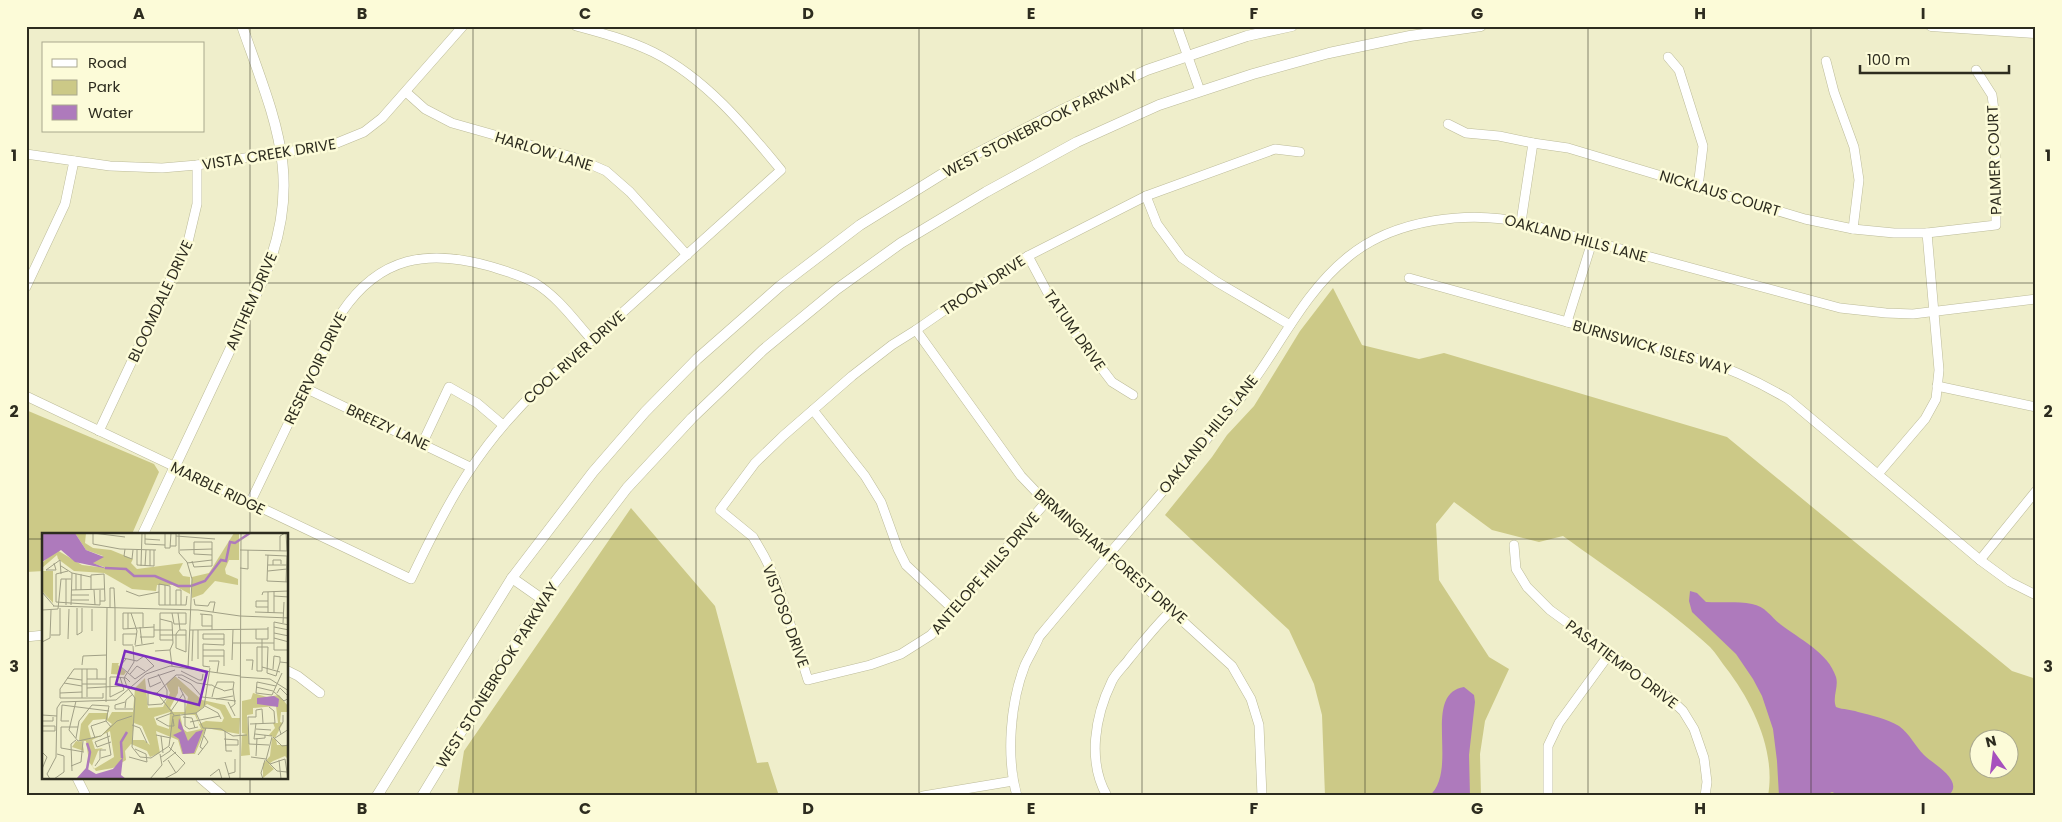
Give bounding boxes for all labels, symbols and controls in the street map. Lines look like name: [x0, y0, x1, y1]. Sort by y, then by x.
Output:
text: A: [133, 2, 145, 25]
text: B: [357, 2, 367, 25]
text: C: [579, 2, 591, 25]
text: D: [802, 2, 814, 25]
text: E: [1027, 2, 1035, 25]
text: F: [1250, 2, 1259, 25]
text: G: [1471, 2, 1483, 25]
text: H: [1694, 2, 1706, 25]
text: I: [1921, 2, 1925, 25]
legend: [42, 42, 205, 132]
scale bar: [1860, 42, 2008, 74]
text: 100 m: [1867, 49, 1910, 70]
text: Road: [88, 52, 127, 73]
street label: WEST STONEBROOK PARKWAY: [939, 66, 1141, 182]
text: Park: [88, 76, 120, 97]
text: Water: [88, 102, 134, 123]
street label: PALMER COURT: [1982, 105, 2006, 215]
street label: HARLOW LANE: [492, 126, 596, 176]
street label: VISTA CREEK DRIVE: [201, 133, 337, 175]
text: 1: [11, 144, 17, 167]
text: 1: [2045, 144, 2051, 167]
street label: NICKLAUS COURT: [1657, 165, 1783, 221]
street label: OAKLAND HILLS LANE: [1502, 209, 1650, 267]
street label: BLOOMDALE DRIVE: [123, 237, 197, 365]
street label: ANTHEM DRIVE: [220, 249, 282, 353]
street label: TROON DRIVE: [937, 250, 1029, 320]
street label: TATUM DRIVE: [1039, 285, 1111, 375]
street label: COOL RIVER DRIVE: [518, 305, 630, 409]
street label: RESERVOIR DRIVE: [279, 308, 351, 428]
street label: BURNSWICK ISLES WAY: [1570, 314, 1734, 380]
street label: OAKLAND HILLS LANE: [1153, 370, 1263, 498]
street label: BREEZY LANE: [343, 399, 433, 455]
text: 2: [9, 400, 19, 423]
text: 2: [2043, 400, 2053, 423]
street label: MARBLE RIDGE: [167, 456, 269, 520]
street label: BIRMINGHAM FOREST DRIVE: [1030, 484, 1192, 628]
street label: ANTELOPE HILLS DRIVE: [926, 507, 1044, 639]
inset map: [42, 533, 289, 780]
street label: VISTOSO DRIVE: [758, 561, 814, 671]
street label: WEST STONEBROOK PARKWAY: [431, 578, 563, 772]
street label: PASATIEMPO DRIVE: [1561, 615, 1683, 713]
text: 3: [9, 655, 19, 678]
text: 3: [2043, 655, 2053, 678]
north arrow: [1970, 730, 2020, 780]
text: N: [1983, 730, 1998, 752]
text: A: [133, 797, 145, 820]
text: B: [357, 797, 367, 820]
text: C: [579, 797, 591, 820]
text: D: [802, 797, 814, 820]
text: E: [1027, 797, 1035, 820]
text: F: [1250, 797, 1259, 820]
text: G: [1471, 797, 1483, 820]
text: H: [1694, 797, 1706, 820]
text: I: [1921, 797, 1925, 820]

